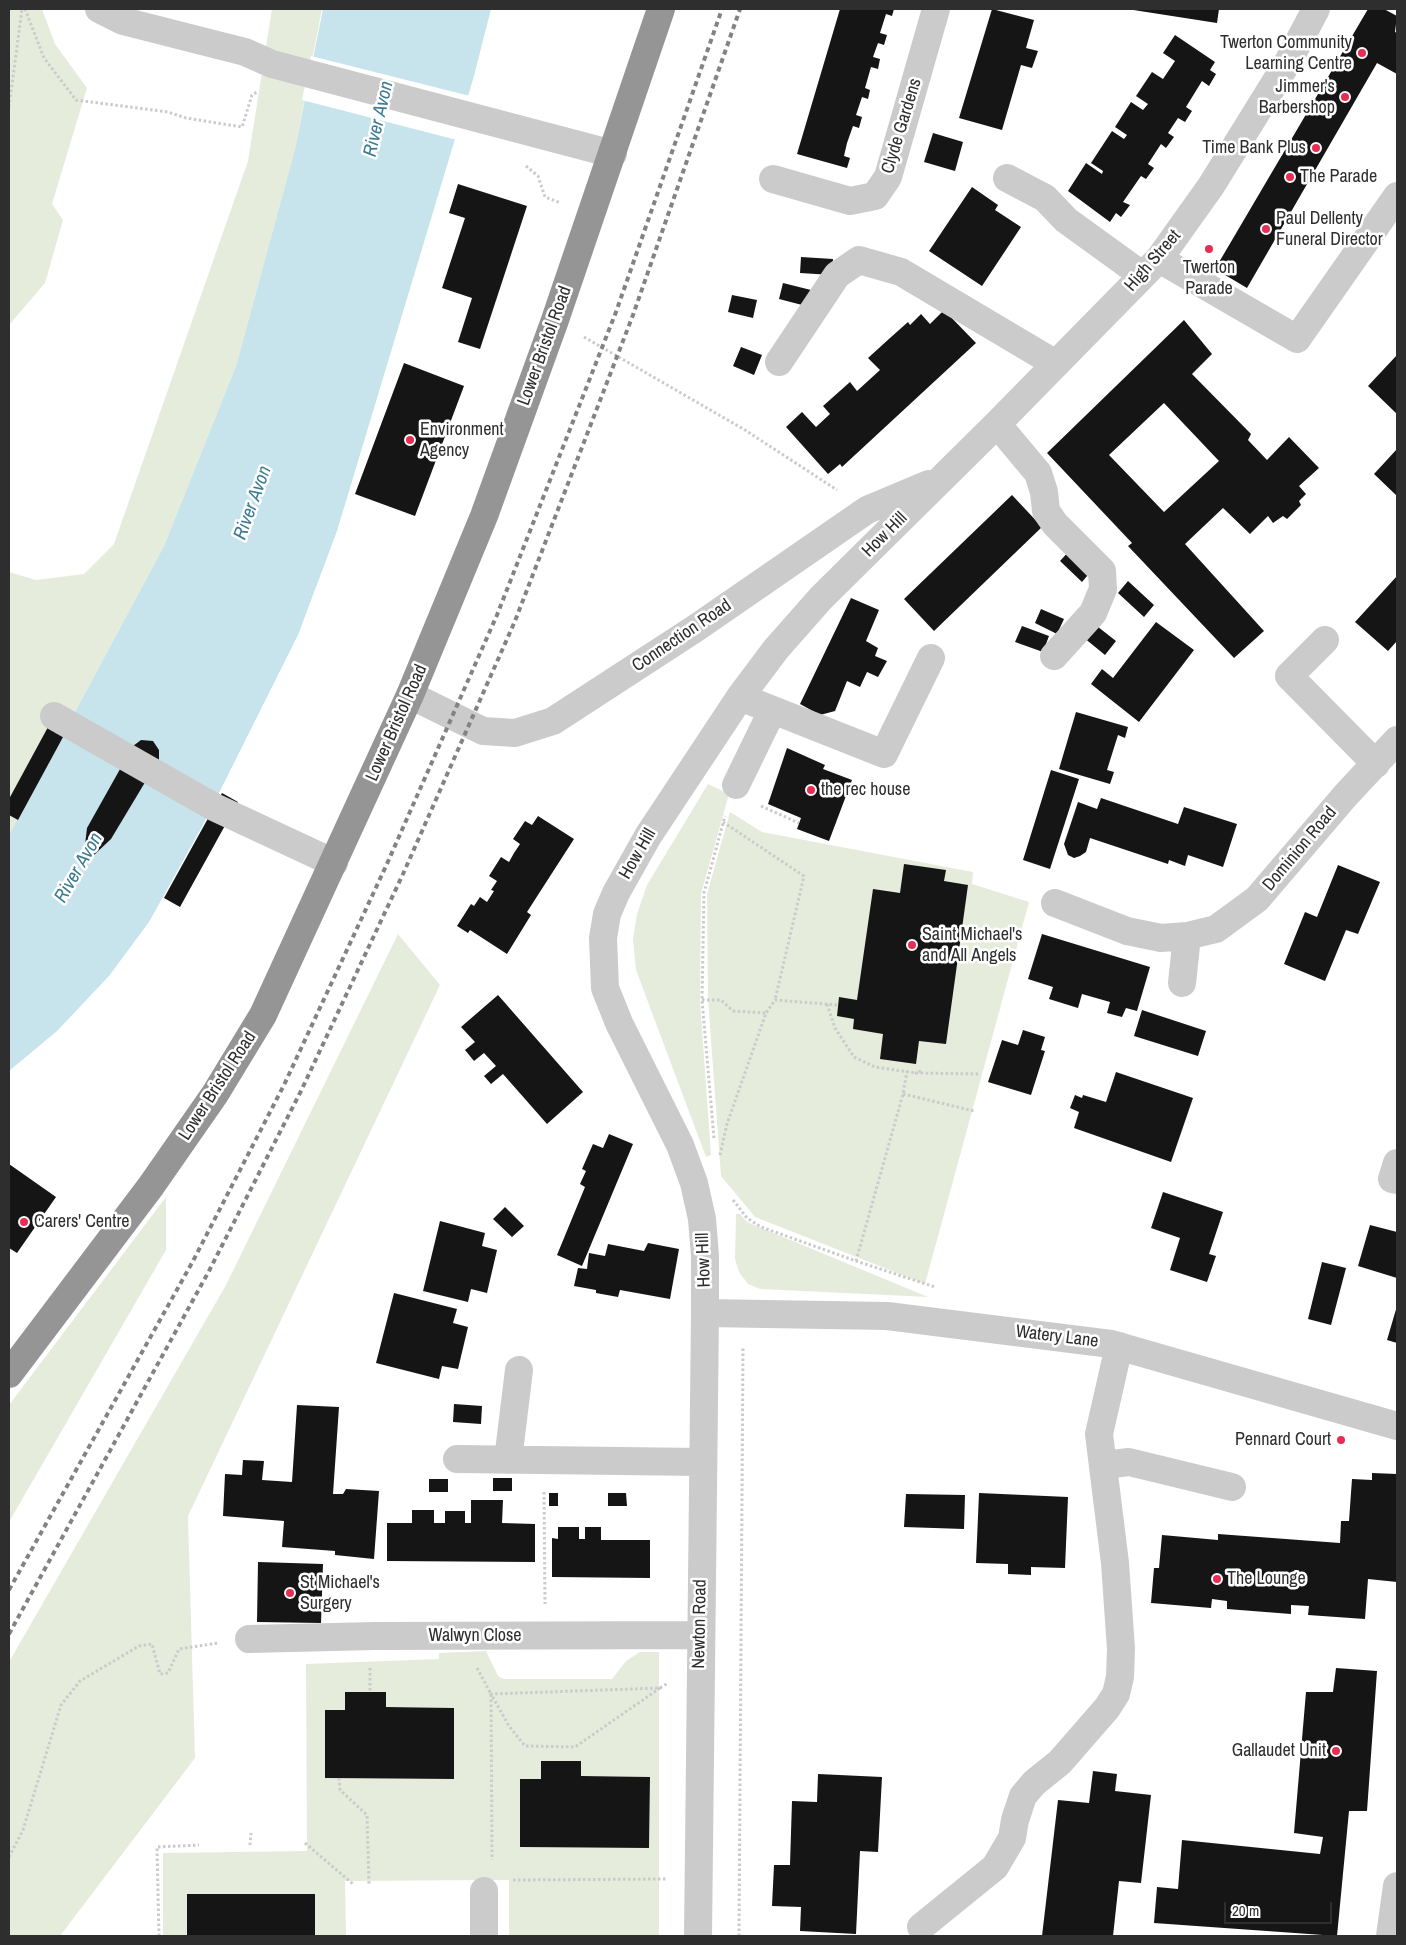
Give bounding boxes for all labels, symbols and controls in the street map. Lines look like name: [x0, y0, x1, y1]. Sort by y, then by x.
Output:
place label: Twerton Community Learning Centre: [1220, 32, 1352, 74]
marker: Twerton Community Learning Centre: [1356, 47, 1368, 59]
street label: Clyde Gardens: [877, 76, 927, 176]
place label: Jimmer's Barbershop: [1259, 76, 1335, 118]
water label: River Avon: [359, 79, 399, 159]
marker: Jimmer's Barbershop: [1339, 91, 1351, 103]
place label: Time Bank Plus: [1202, 137, 1306, 159]
marker: Time Bank Plus: [1310, 142, 1322, 154]
place label: The Parade: [1300, 166, 1377, 188]
marker: The Parade: [1284, 171, 1296, 183]
place label: Paul Dellenty Funeral Director: [1276, 208, 1383, 250]
marker: Paul Dellenty Funeral Director: [1260, 223, 1272, 235]
street label: High Street: [1120, 226, 1186, 296]
marker: Twerton Parade: [1203, 243, 1215, 255]
place label: Twerton Parade: [1183, 257, 1235, 300]
street label: Lower Bristol Road: [513, 283, 577, 409]
place label: Environment Agency: [420, 419, 504, 462]
marker: Environment Agency: [404, 434, 416, 446]
water label: River Avon: [229, 463, 277, 543]
street label: How Hill: [858, 508, 912, 562]
street label: Connection Road: [628, 595, 736, 677]
street label: Lower Bristol Road: [362, 661, 432, 785]
place label: the rec house: [821, 779, 910, 801]
marker: the rec house: [805, 784, 817, 796]
street label: Dominion Road: [1259, 802, 1341, 896]
street label: How Hill: [615, 825, 661, 883]
water label: River Avon: [50, 829, 108, 907]
place label: Saint Michael's and All Angels: [922, 924, 1022, 966]
marker: Saint Michael's and All Angels: [906, 939, 918, 951]
street label: Lower Bristol Road: [175, 1027, 261, 1145]
place label: Carers' Centre: [34, 1211, 130, 1233]
marker: Carers' Centre: [18, 1216, 30, 1228]
street label: How Hill: [692, 1232, 716, 1288]
street label: Watery Lane: [1014, 1321, 1100, 1353]
place label: Pennard Court: [1235, 1429, 1331, 1451]
marker: Pennard Court: [1335, 1434, 1347, 1446]
place label: The Lounge: [1227, 1568, 1306, 1590]
place label: St Michael's Surgery: [300, 1572, 380, 1615]
marker: The Lounge: [1211, 1573, 1223, 1585]
street label: Newton Road: [688, 1579, 712, 1669]
marker: St Michael's Surgery: [284, 1587, 296, 1599]
street label: Walwyn Close: [429, 1625, 521, 1647]
place label: Gallaudet Unit: [1232, 1740, 1326, 1762]
marker: Gallaudet Unit: [1330, 1745, 1342, 1757]
scale bar: [1226, 1892, 1334, 1924]
text: 20 m: [1232, 1900, 1259, 1921]

